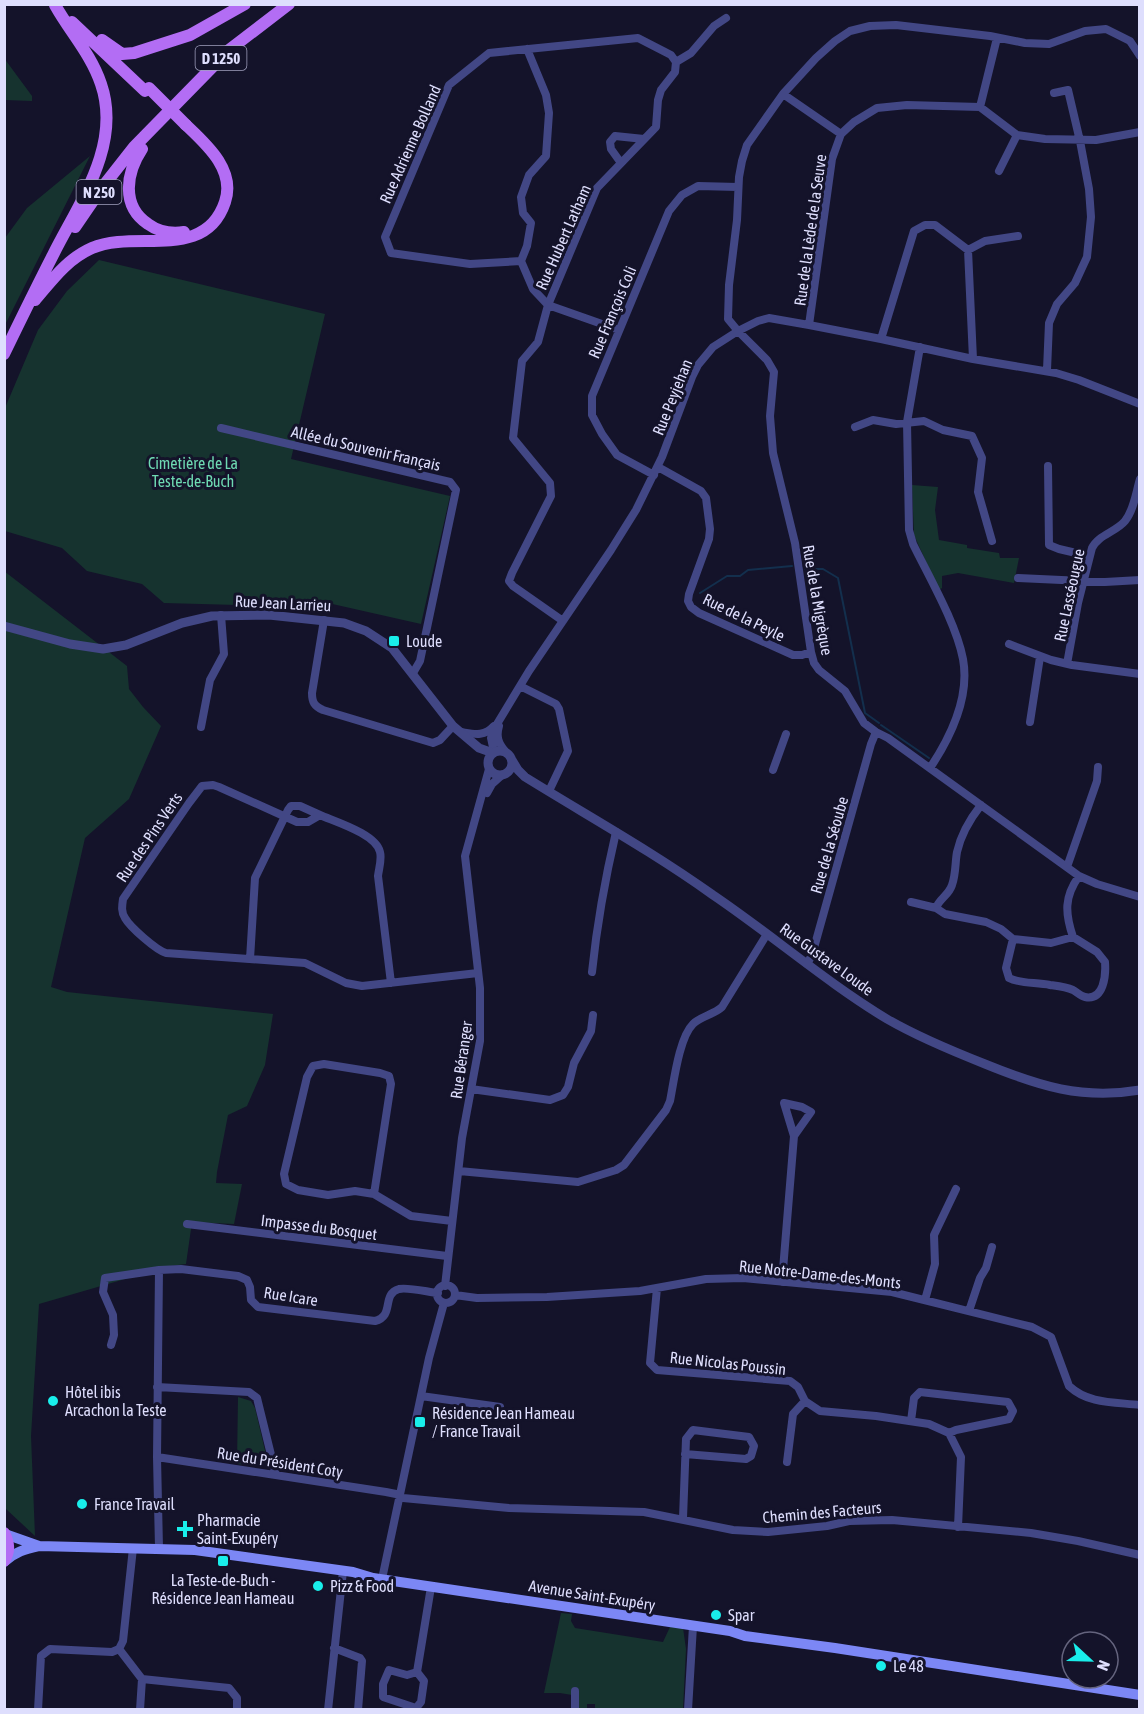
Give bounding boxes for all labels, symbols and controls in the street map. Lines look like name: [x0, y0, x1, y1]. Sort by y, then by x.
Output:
road number: D 1250: [196, 46, 246, 70]
street label: Rue Adrienne Bolland: [376, 82, 444, 206]
street label: Rue de la Lède de la Seuve: [790, 153, 830, 307]
road number: N 250: [76, 180, 122, 204]
street label: Rue Hubert Latham: [532, 182, 594, 292]
street label: Rue François Coli: [584, 263, 640, 361]
street label: Rue Peyjehan: [649, 356, 696, 438]
street label: Allée du Souvenir Français: [289, 422, 443, 475]
park label: Cimetière de La Teste-de-Buch: [148, 454, 238, 490]
street label: Rue de la Migrèque: [798, 543, 837, 657]
street label: Rue Lasséougue: [1050, 547, 1089, 643]
street label: Rue de la Peyle: [700, 589, 788, 645]
street label: Rue Jean Larrieu: [234, 591, 332, 615]
place label: Loude: [406, 632, 442, 650]
marker: Loude: [387, 634, 401, 648]
street label: Rue des Pins Verts: [112, 789, 186, 885]
street label: Rue de la Séoube: [807, 794, 851, 896]
street label: Rue Gustave Loude: [777, 919, 877, 999]
street label: Rue Béranger: [447, 1020, 476, 1100]
street label: Impasse du Bosquet: [260, 1211, 378, 1244]
street label: Rue Notre-Dame-des-Monts: [738, 1257, 902, 1291]
street label: Rue Icare: [263, 1283, 319, 1309]
street label: Rue Nicolas Poussin: [669, 1348, 787, 1378]
place label: Hôtel ibis Arcachon la Teste: [65, 1383, 167, 1419]
marker: Hôtel ibis Arcachon la Teste: [46, 1394, 60, 1408]
place label: Résidence Jean Hameau / France Travail: [432, 1404, 575, 1440]
marker: Résidence Jean Hameau / France Travail: [413, 1415, 427, 1429]
street label: Rue du Président Coty: [216, 1443, 345, 1482]
place label: France Travail: [94, 1495, 176, 1513]
marker: France Travail: [75, 1497, 89, 1511]
street label: Chemin des Facteurs: [762, 1498, 883, 1526]
place label: Pharmacie Saint-Exupéry: [197, 1511, 279, 1548]
marker: Pharmacie Saint-Exupéry: [178, 1522, 192, 1536]
marker: La Teste-de-Buch - Résidence Jean Hameau: [216, 1554, 230, 1568]
place label: La Teste-de-Buch - Résidence Jean Hameau: [151, 1571, 295, 1607]
street label: Avenue Saint-Exupéry: [527, 1576, 657, 1615]
place label: Pizz & Food: [330, 1577, 394, 1595]
marker: Pizz & Food: [311, 1579, 325, 1593]
place label: Spar: [728, 1606, 755, 1625]
marker: Spar: [709, 1608, 723, 1622]
north arrow: [1060, 1630, 1120, 1690]
place label: Le 48: [893, 1657, 924, 1675]
text: N: [1094, 1658, 1114, 1673]
marker: Le 48: [874, 1659, 888, 1673]

